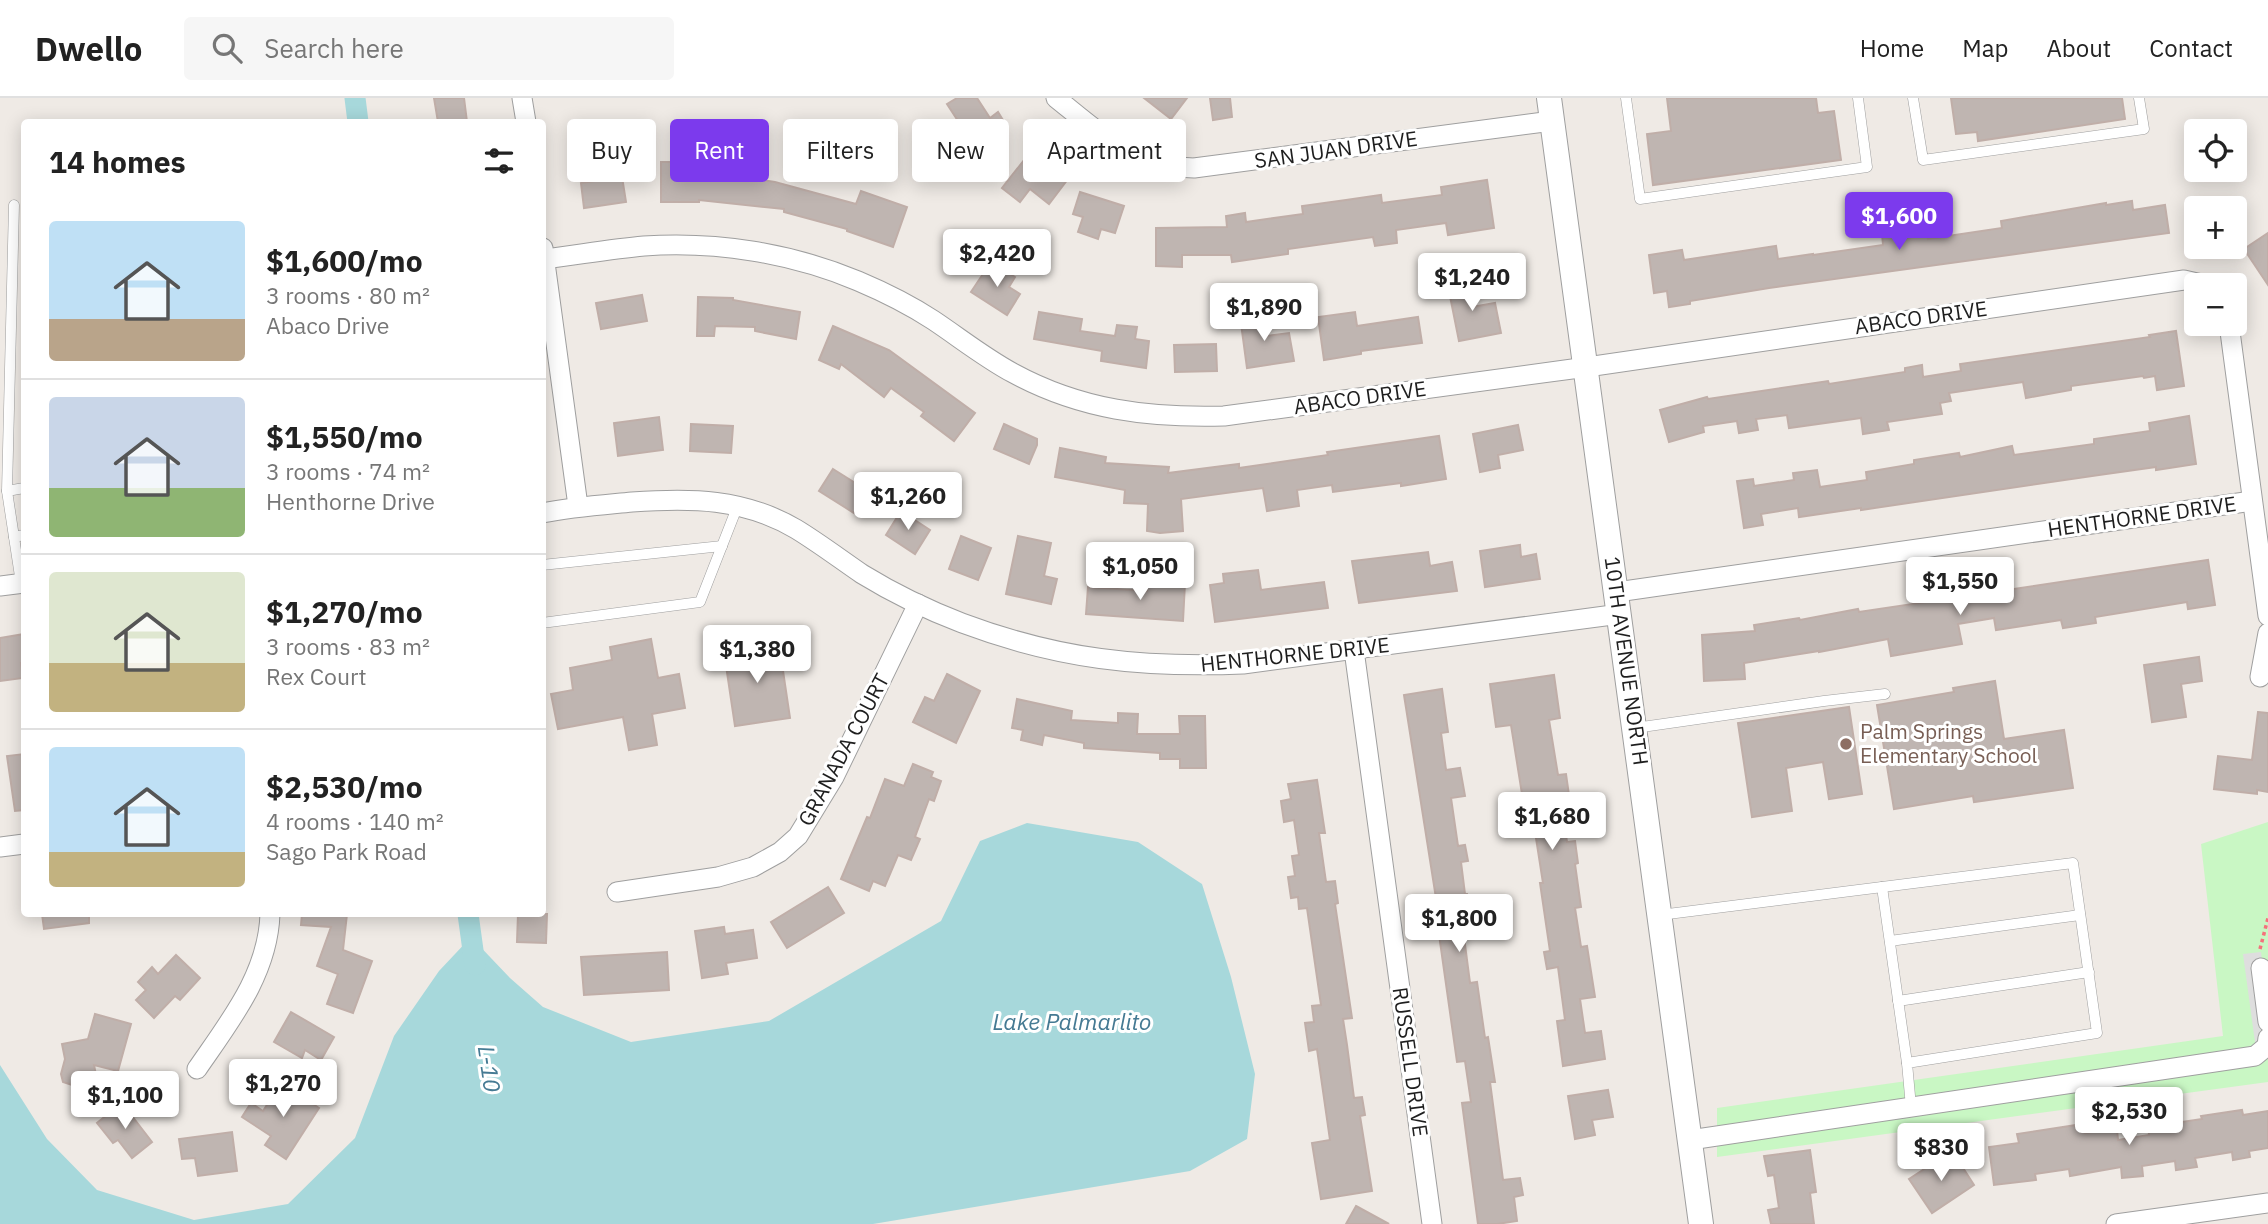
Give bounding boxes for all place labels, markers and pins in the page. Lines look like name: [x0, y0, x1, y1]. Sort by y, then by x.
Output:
pin: $1,600: [1842, 192, 1956, 252]
pin: $2,420: [940, 230, 1054, 289]
pin: $1,240: [1415, 254, 1529, 313]
pin: $1,890: [1207, 284, 1321, 343]
pin: $1,260: [851, 472, 965, 532]
pin: $1,050: [1083, 542, 1197, 602]
pin: $1,550: [1903, 558, 2017, 617]
pin: $1,380: [700, 626, 814, 685]
place label: Palm Springs Elementary School: [1860, 717, 2037, 769]
marker: Palm Springs Elementary School: [1838, 736, 1854, 752]
pin: $1,680: [1495, 792, 1609, 852]
pin: $1,800: [1402, 894, 1516, 954]
pin: $1,270: [226, 1060, 340, 1119]
pin: $1,100: [68, 1072, 182, 1131]
pin: $2,530: [2072, 1088, 2186, 1147]
pin: $830: [1900, 1124, 1982, 1183]

